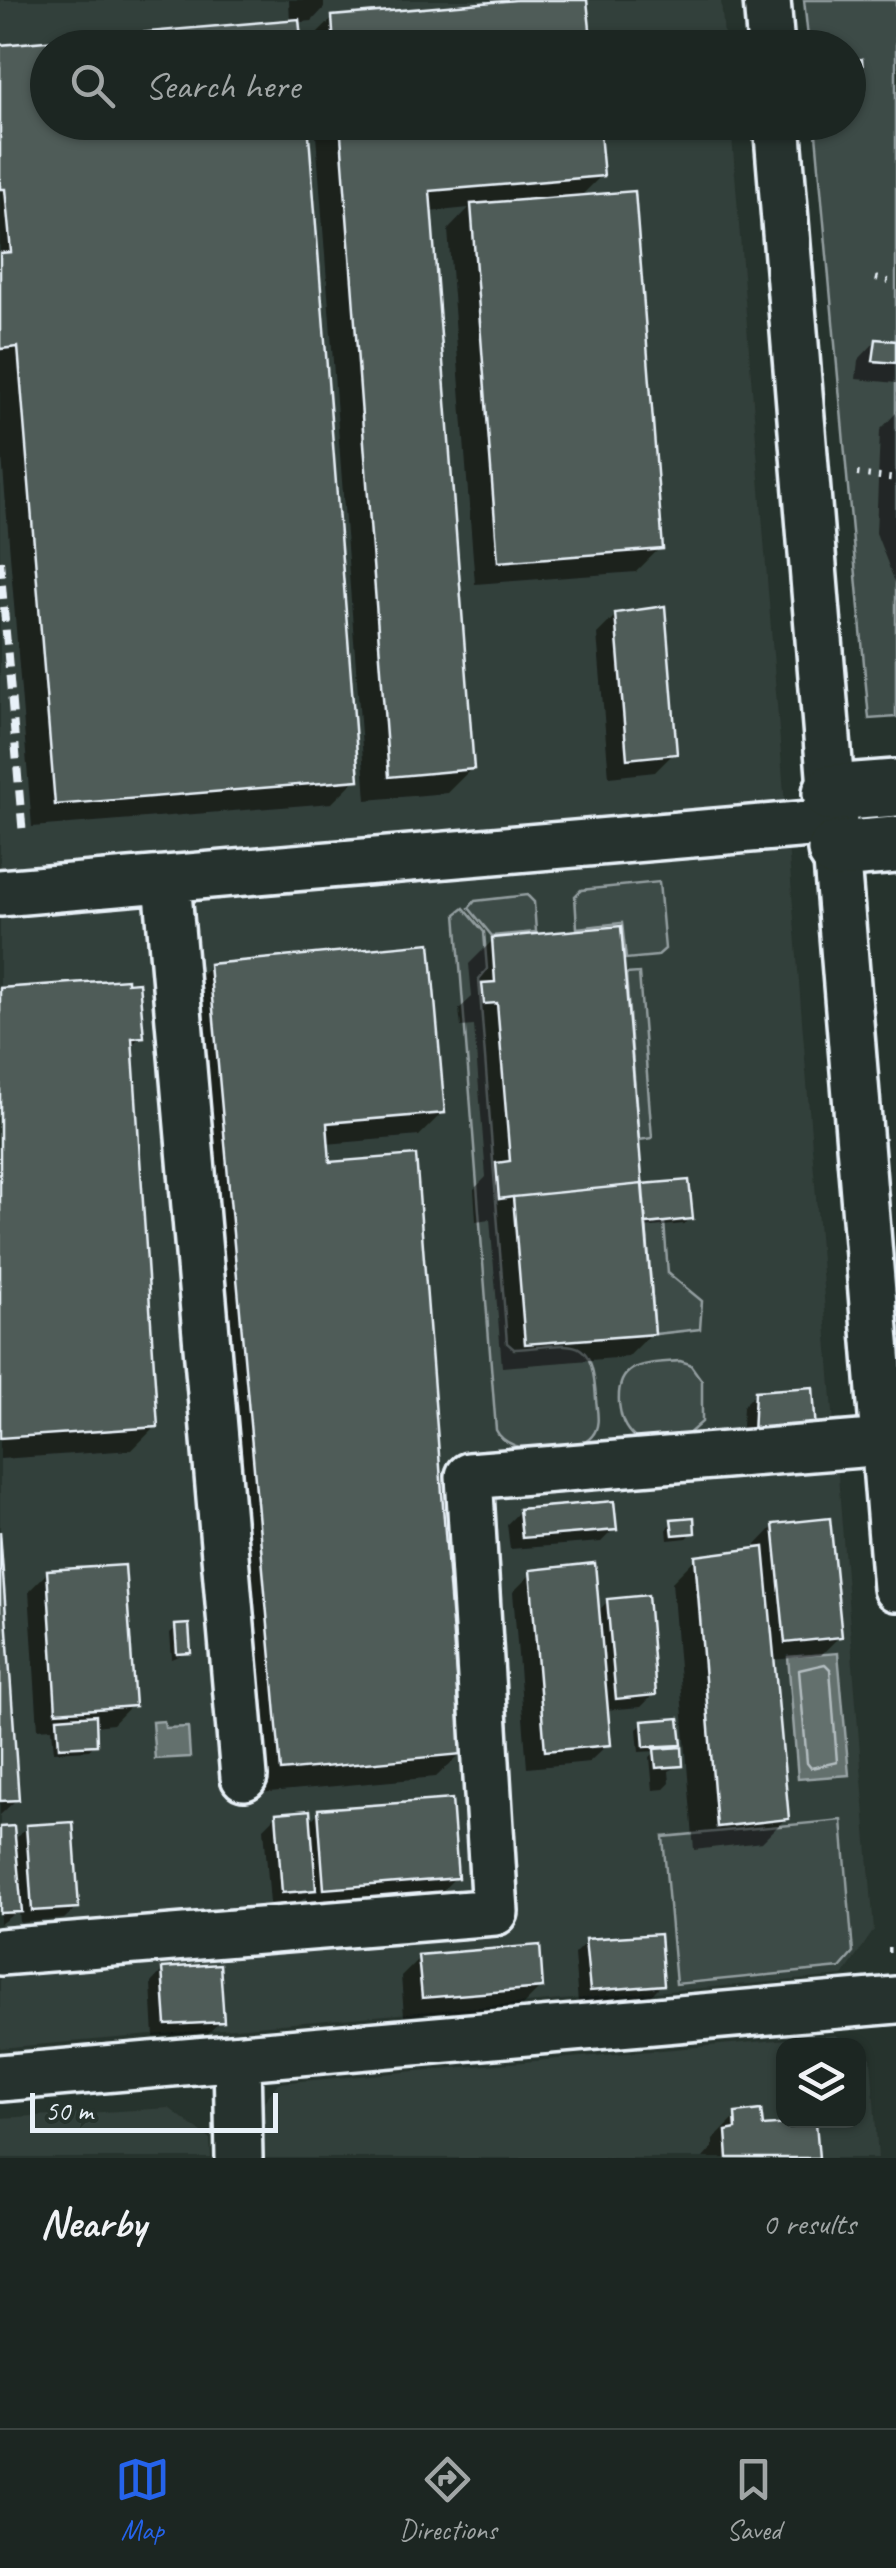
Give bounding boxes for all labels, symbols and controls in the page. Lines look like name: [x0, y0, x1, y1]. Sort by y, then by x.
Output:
search box: [30, 30, 866, 140]
icon: search: [65, 58, 120, 113]
text: Search here: [145, 62, 300, 109]
map controls: [776, 2038, 866, 2128]
button: layers: [776, 2038, 866, 2128]
scale bar: [30, 2088, 278, 2132]
text: 50 m: [45, 2093, 93, 2128]
text: Nearby: [40, 2197, 146, 2250]
text: 0 results: [762, 2203, 856, 2244]
tab: Map: [115, 2452, 170, 2547]
tab: Directions: [399, 2452, 497, 2547]
tab: Saved: [726, 2452, 781, 2547]

